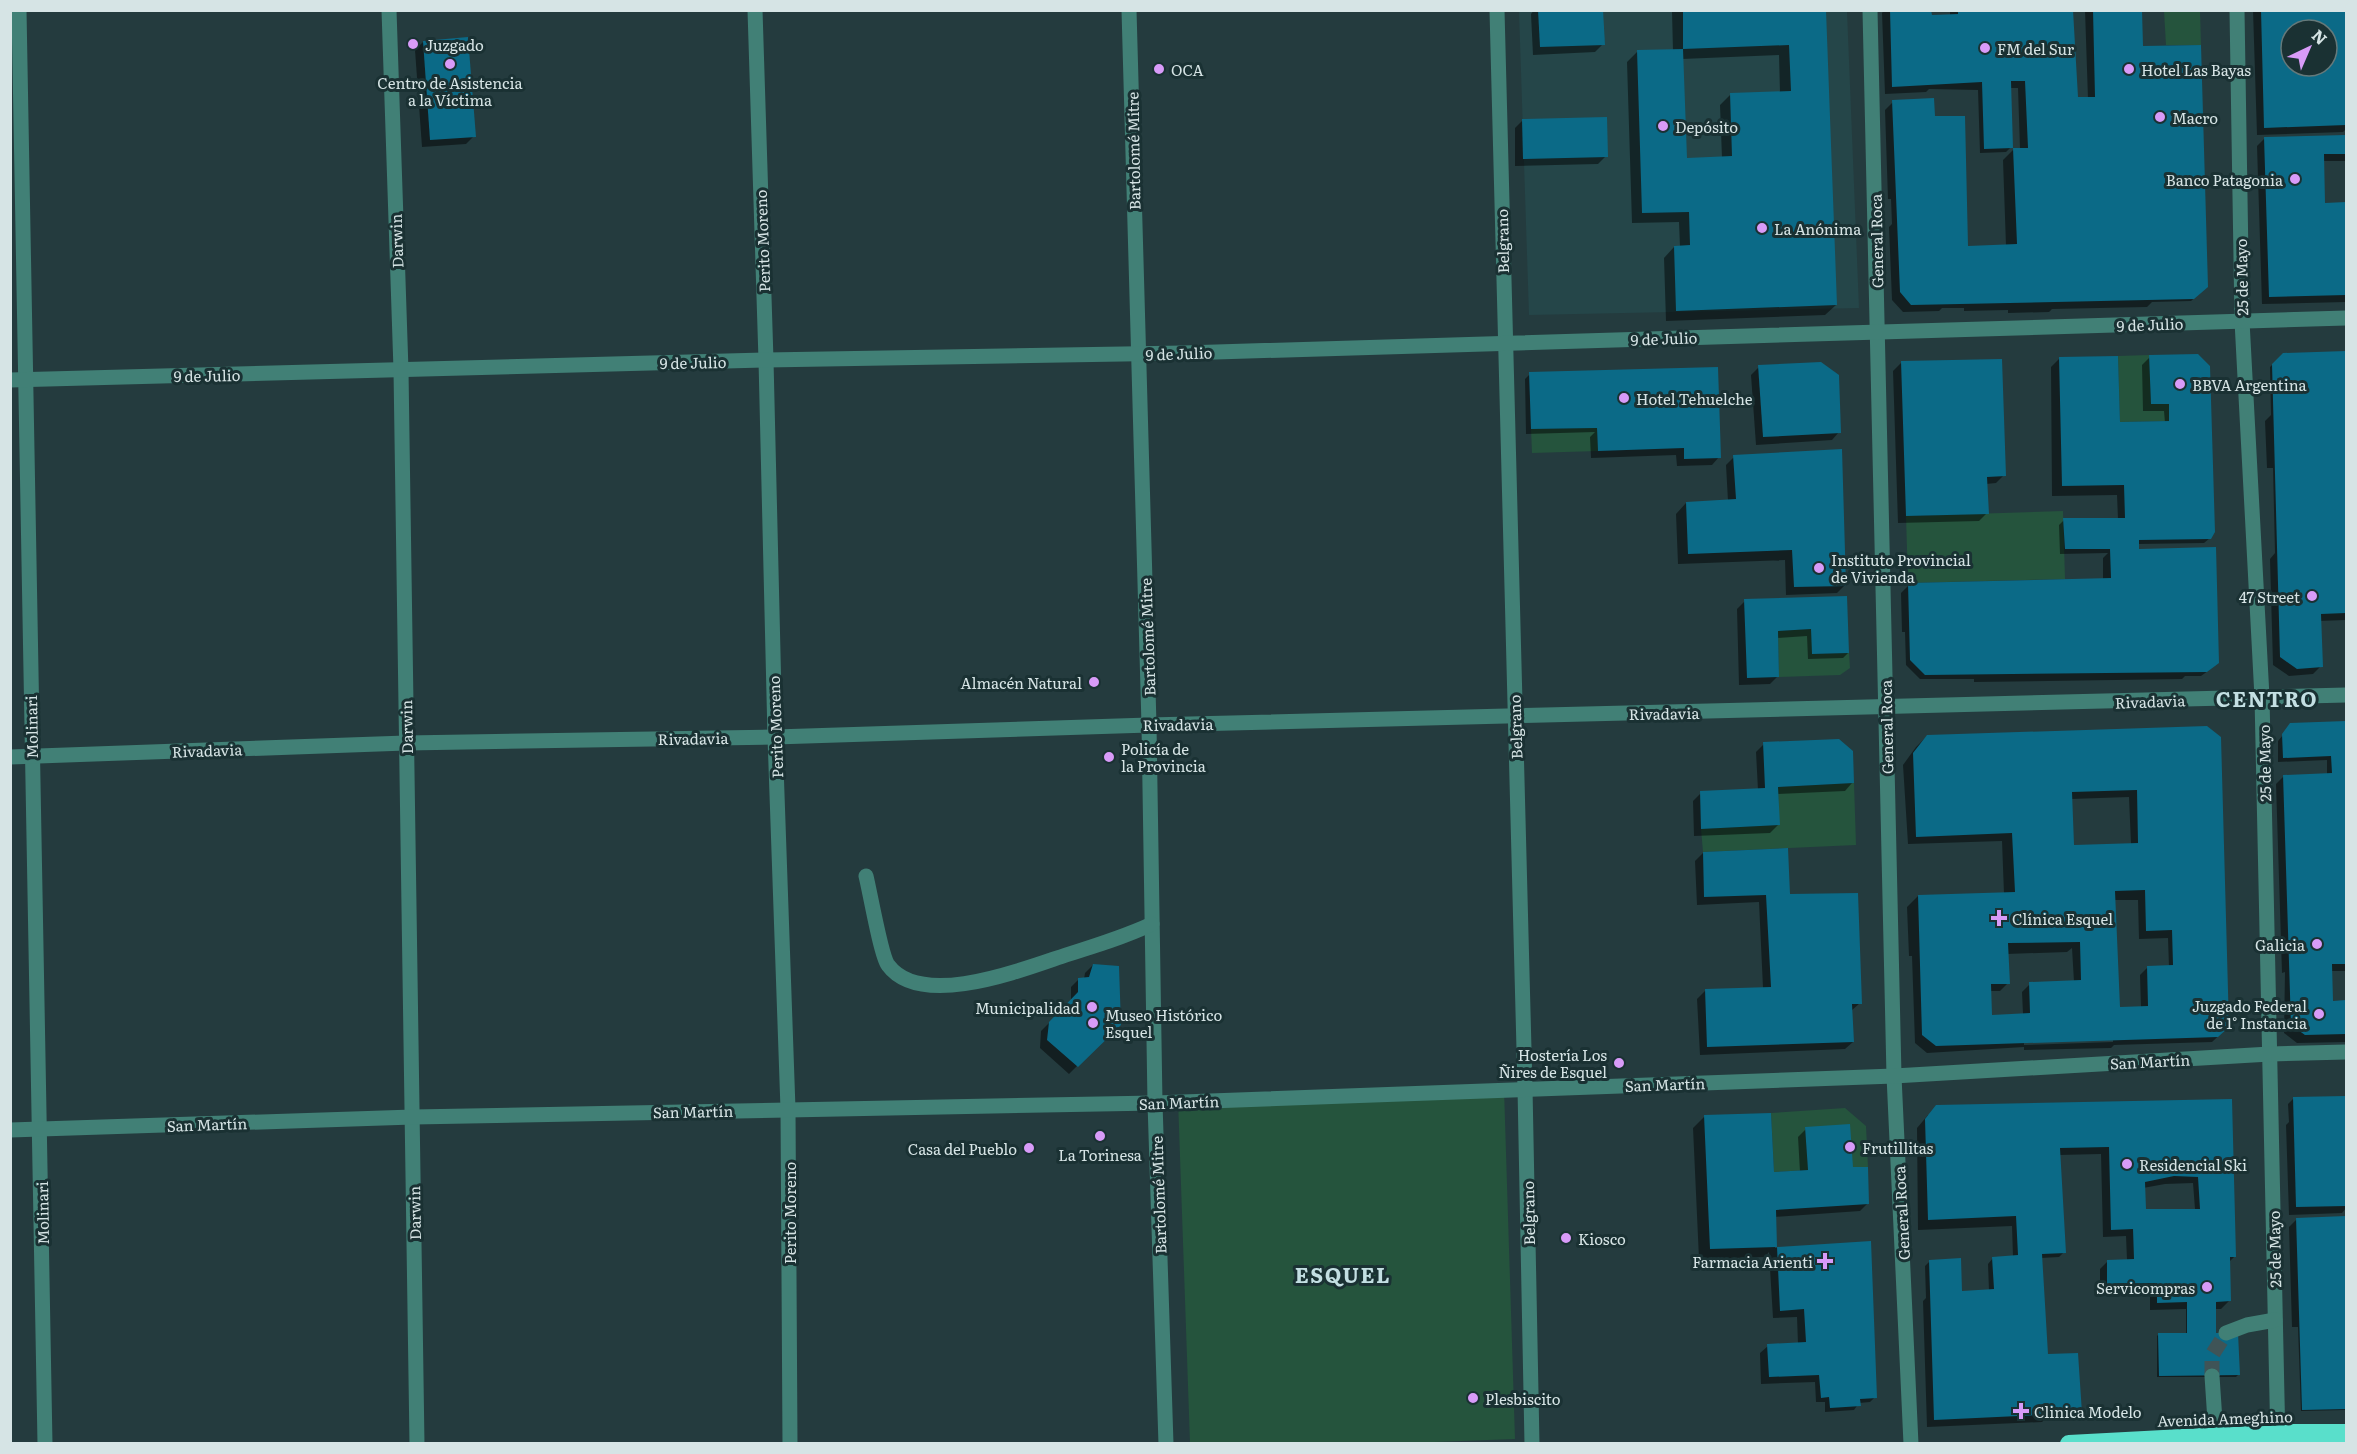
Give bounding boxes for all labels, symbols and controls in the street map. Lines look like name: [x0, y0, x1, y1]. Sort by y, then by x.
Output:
north arrow: [2279, 18, 2339, 78]
text: N: [2307, 23, 2333, 50]
place label: Juzgado: [425, 33, 484, 56]
marker: Juzgado: [406, 37, 420, 51]
place label: FM del Sur: [1997, 37, 2074, 60]
marker: FM del Sur: [1978, 41, 1992, 55]
marker: Centro de Asistencia a la Víctima: [443, 57, 457, 71]
place label: OCA: [1171, 58, 1204, 81]
place label: Hotel Las Bayas: [2141, 58, 2251, 81]
marker: OCA: [1152, 62, 1166, 76]
marker: Hotel Las Bayas: [2122, 62, 2136, 76]
place label: Centro de Asistencia a la Víctima: [377, 71, 524, 111]
street label: Bartolomé Mitre: [1120, 92, 1146, 210]
place label: Macro: [2172, 106, 2218, 129]
marker: Macro: [2153, 110, 2167, 124]
place label: Depósito: [1675, 115, 1738, 138]
marker: Depósito: [1656, 119, 1670, 133]
place label: Banco Patagonia: [2166, 168, 2284, 191]
marker: Banco Patagonia: [2288, 172, 2302, 186]
street label: Perito Moreno: [749, 189, 775, 293]
street label: General Roca: [1864, 193, 1888, 288]
street label: Belgrano: [1490, 208, 1514, 273]
street label: Darwin: [384, 213, 408, 269]
place label: La Anónima: [1774, 217, 1862, 240]
marker: La Anónima: [1755, 221, 1769, 235]
street label: 25 de Mayo: [2229, 238, 2253, 316]
street label: 9 de Julio: [2116, 311, 2184, 337]
street label: 9 de Julio: [1630, 325, 1698, 351]
street label: 9 de Julio: [1145, 340, 1213, 366]
street label: 9 de Julio: [659, 350, 727, 374]
street label: 9 de Julio: [173, 363, 241, 387]
place label: BBVA Argentina: [2192, 373, 2308, 396]
marker: BBVA Argentina: [2173, 377, 2187, 391]
place label: Hotel Tehuelche: [1636, 387, 1753, 410]
marker: Hotel Tehuelche: [1617, 391, 1631, 405]
place label: Instituto Provincial de Vivienda: [1831, 548, 1971, 588]
marker: Instituto Provincial de Vivienda: [1812, 561, 1826, 575]
street label: Bartolomé Mitre: [1133, 577, 1161, 696]
place label: 47 Street: [2239, 585, 2300, 608]
marker: 47 Street: [2305, 589, 2319, 603]
place label: Almacén Natural: [960, 671, 1082, 694]
street label: Perito Moreno: [762, 675, 788, 779]
marker: Almacén Natural: [1087, 675, 1101, 689]
street label: General Roca: [1874, 679, 1898, 774]
district label: CENTRO: [2216, 682, 2318, 713]
street label: Rivadavia: [2114, 688, 2187, 714]
street label: Belgrano: [1502, 694, 1528, 760]
street label: Molinari: [19, 695, 43, 759]
street label: Darwin: [394, 700, 418, 754]
street label: Rivadavia: [1628, 701, 1700, 725]
street label: Rivadavia: [1142, 712, 1214, 736]
street label: 25 de Mayo: [2252, 724, 2276, 802]
street label: Rivadavia: [657, 726, 729, 750]
street label: Rivadavia: [171, 737, 244, 763]
place label: Policía de la Provincia: [1121, 737, 1207, 777]
marker: Policía de la Provincia: [1102, 750, 1116, 764]
place label: Clínica Esquel: [2012, 907, 2113, 930]
marker: Clínica Esquel: [1990, 909, 2008, 927]
place label: Galicia: [2255, 933, 2306, 956]
marker: Galicia: [2310, 937, 2324, 951]
place label: Juzgado Federal de 1° Instancia: [2192, 994, 2308, 1034]
place label: Municipalidad: [975, 996, 1080, 1019]
marker: Municipalidad: [1085, 1000, 1099, 1014]
place label: Museo Histórico Esquel: [1105, 1003, 1222, 1043]
marker: Juzgado Federal de 1° Instancia: [2312, 1007, 2326, 1021]
marker: Museo Histórico Esquel: [1086, 1016, 1100, 1030]
place label: Hostería Los Ñires de Esquel: [1499, 1043, 1607, 1083]
street label: San Martín: [2109, 1047, 2191, 1075]
marker: Hostería Los Ñires de Esquel: [1612, 1056, 1626, 1070]
street label: San Martín: [1624, 1071, 1706, 1097]
street label: San Martín: [1138, 1089, 1220, 1115]
street label: San Martín: [653, 1099, 733, 1123]
street label: San Martín: [166, 1111, 248, 1137]
marker: La Torinesa: [1093, 1129, 1107, 1143]
street label: Bartolomé Mitre: [1144, 1135, 1172, 1254]
place label: Frutillitas: [1862, 1136, 1934, 1159]
place label: Casa del Pueblo: [908, 1137, 1017, 1160]
marker: Frutillitas: [1843, 1140, 1857, 1154]
marker: Casa del Pueblo: [1022, 1141, 1036, 1155]
place label: La Torinesa: [1058, 1143, 1143, 1166]
place label: Residencial Ski: [2139, 1153, 2247, 1176]
marker: Residencial Ski: [2120, 1157, 2134, 1171]
street label: Perito Moreno: [778, 1161, 801, 1264]
street label: General Roca: [1887, 1164, 1915, 1261]
street label: Belgrano: [1516, 1180, 1540, 1245]
street label: Molinari: [30, 1181, 54, 1245]
street label: Darwin: [402, 1186, 426, 1240]
street label: 25 de Mayo: [2262, 1210, 2286, 1288]
place label: Kiosco: [1578, 1227, 1626, 1250]
marker: Kiosco: [1559, 1231, 1573, 1245]
place label: Farmacia Arienti: [1692, 1250, 1813, 1273]
marker: Farmacia Arienti: [1818, 1254, 1832, 1268]
district label: ESQUEL: [1295, 1258, 1391, 1289]
place label: Servicompras: [2096, 1276, 2195, 1299]
marker: Servicompras: [2200, 1280, 2214, 1294]
place label: Plesbiscito: [1485, 1387, 1561, 1410]
marker: Plesbiscito: [1466, 1391, 1480, 1405]
place label: Clinica Modelo: [2034, 1400, 2142, 1423]
marker: Clinica Modelo: [2012, 1402, 2030, 1420]
street label: Avenida Ameghino: [2157, 1404, 2293, 1432]

